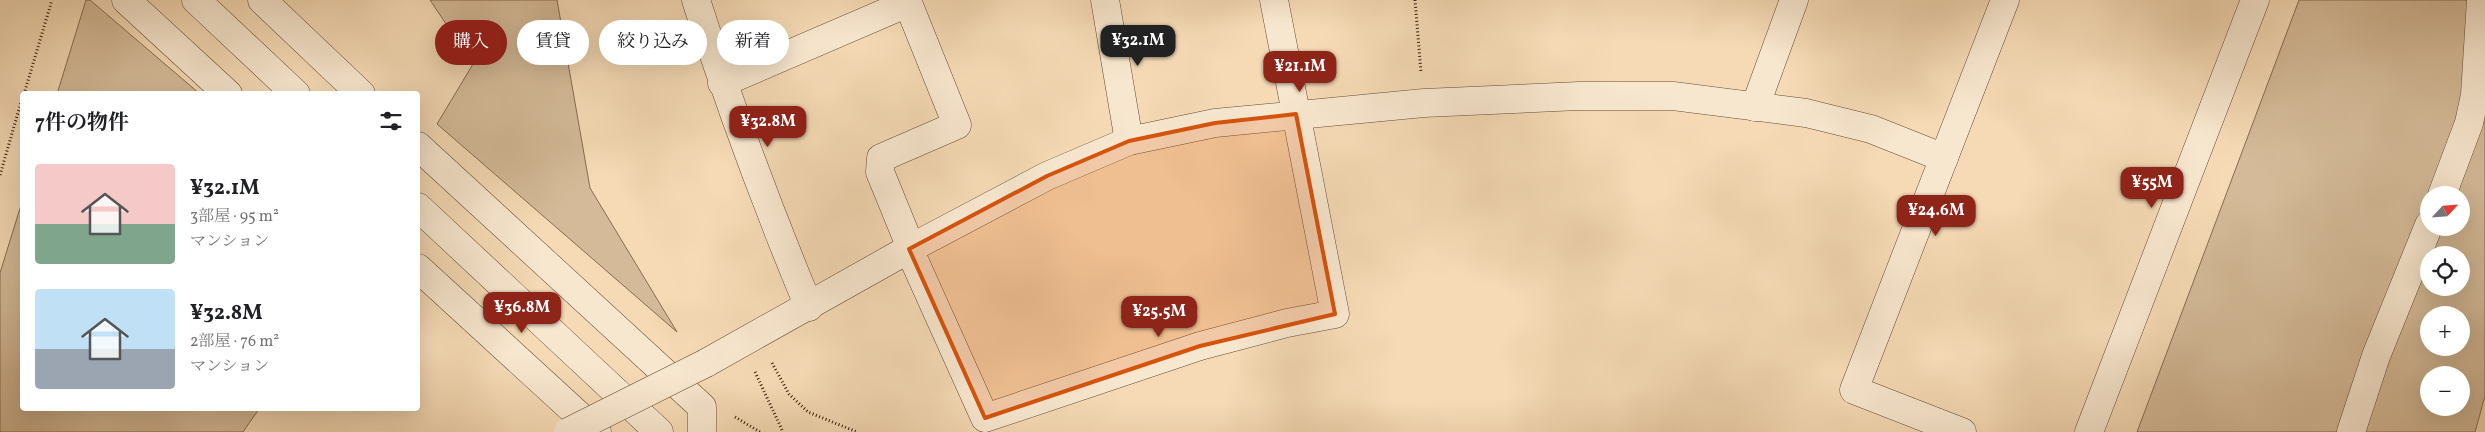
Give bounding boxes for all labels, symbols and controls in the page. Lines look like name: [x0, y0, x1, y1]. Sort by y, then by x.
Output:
chip: 購入: [435, 20, 507, 65]
chip: 賃貸: [517, 20, 589, 65]
chip: 絞り込み: [599, 20, 707, 65]
chip: 新着: [717, 20, 789, 65]
pin: ¥32.1M: [1097, 24, 1179, 67]
text: ¥32.1M: [1111, 30, 1165, 52]
pin: ¥21.1M: [1259, 51, 1341, 93]
text: ¥21.1M: [1274, 56, 1326, 78]
pin: ¥32.8M: [727, 106, 809, 148]
icon: filters: [377, 107, 405, 135]
text: 7件の物件: [35, 109, 129, 138]
text: ¥32.8M: [740, 111, 796, 133]
pin: ¥55M: [2122, 166, 2182, 209]
text: ¥55M: [2132, 172, 2172, 194]
text: ¥32.1M: [190, 174, 260, 203]
icon: home: [75, 184, 135, 244]
north arrow: [2420, 186, 2470, 236]
map controls: [2420, 186, 2470, 416]
pin: ¥24.6M: [1895, 194, 1977, 237]
text: ¥24.6M: [1908, 200, 1964, 222]
text: 3部屋 · 95 m²: [190, 206, 279, 228]
text: マンション: [190, 231, 269, 253]
button: locate: [2420, 246, 2470, 296]
pin: ¥36.8M: [481, 292, 563, 334]
pin: ¥25.5M: [1118, 296, 1200, 338]
text: ¥36.8M: [494, 297, 550, 319]
text: ¥32.8M: [190, 299, 263, 328]
text: ¥25.5M: [1132, 301, 1186, 323]
button: +: [2420, 306, 2470, 356]
icon: home: [75, 309, 135, 369]
text: 2部屋 · 76 m²: [190, 331, 279, 353]
text: マンション: [190, 356, 269, 378]
button: −: [2420, 366, 2470, 416]

